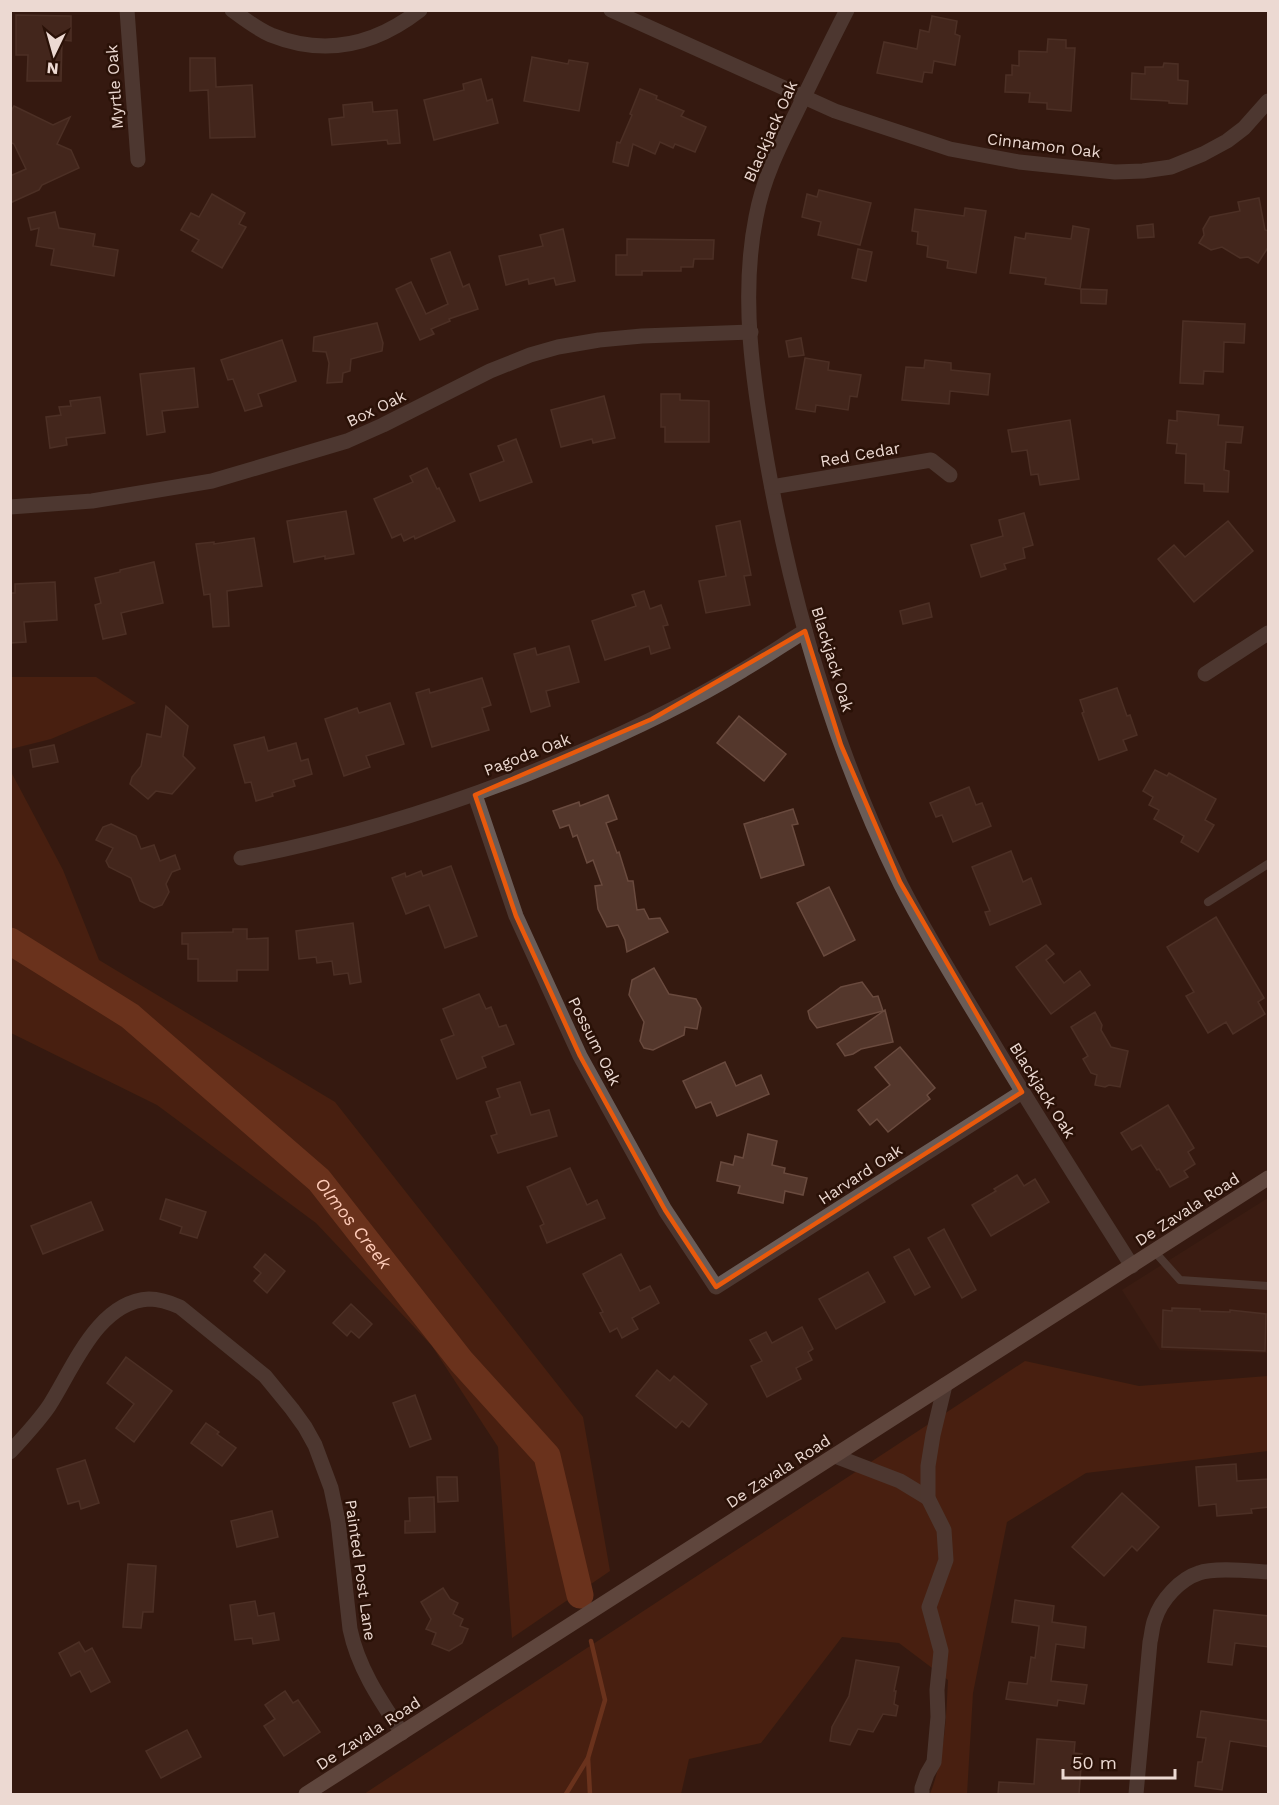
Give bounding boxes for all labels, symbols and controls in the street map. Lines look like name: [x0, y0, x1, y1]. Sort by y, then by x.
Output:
north arrow: [24, 24, 84, 84]
street label: Myrtle Oak: [102, 44, 127, 130]
text: N: [46, 58, 59, 78]
street label: Blackjack Oak: [740, 78, 801, 185]
street label: Cinnamon Oak: [986, 129, 1102, 162]
street label: Box Oak: [344, 386, 409, 431]
street label: Red Cedar: [819, 438, 902, 471]
street label: Blackjack Oak: [808, 604, 858, 714]
street label: Pagoda Oak: [481, 729, 573, 780]
street label: Possum Oak: [564, 994, 625, 1089]
street label: Blackjack Oak: [1006, 1039, 1080, 1142]
street label: Harvard Oak: [815, 1140, 906, 1209]
street label: De Zavala Road: [1132, 1169, 1243, 1250]
water label: Olmos Creek: [311, 1173, 397, 1274]
street label: De Zavala Road: [723, 1431, 834, 1512]
street label: Painted Post Lane: [341, 1499, 380, 1642]
street label: De Zavala Road: [313, 1693, 424, 1774]
scale bar: [1063, 1742, 1176, 1780]
text: 50 m: [1072, 1752, 1117, 1773]

